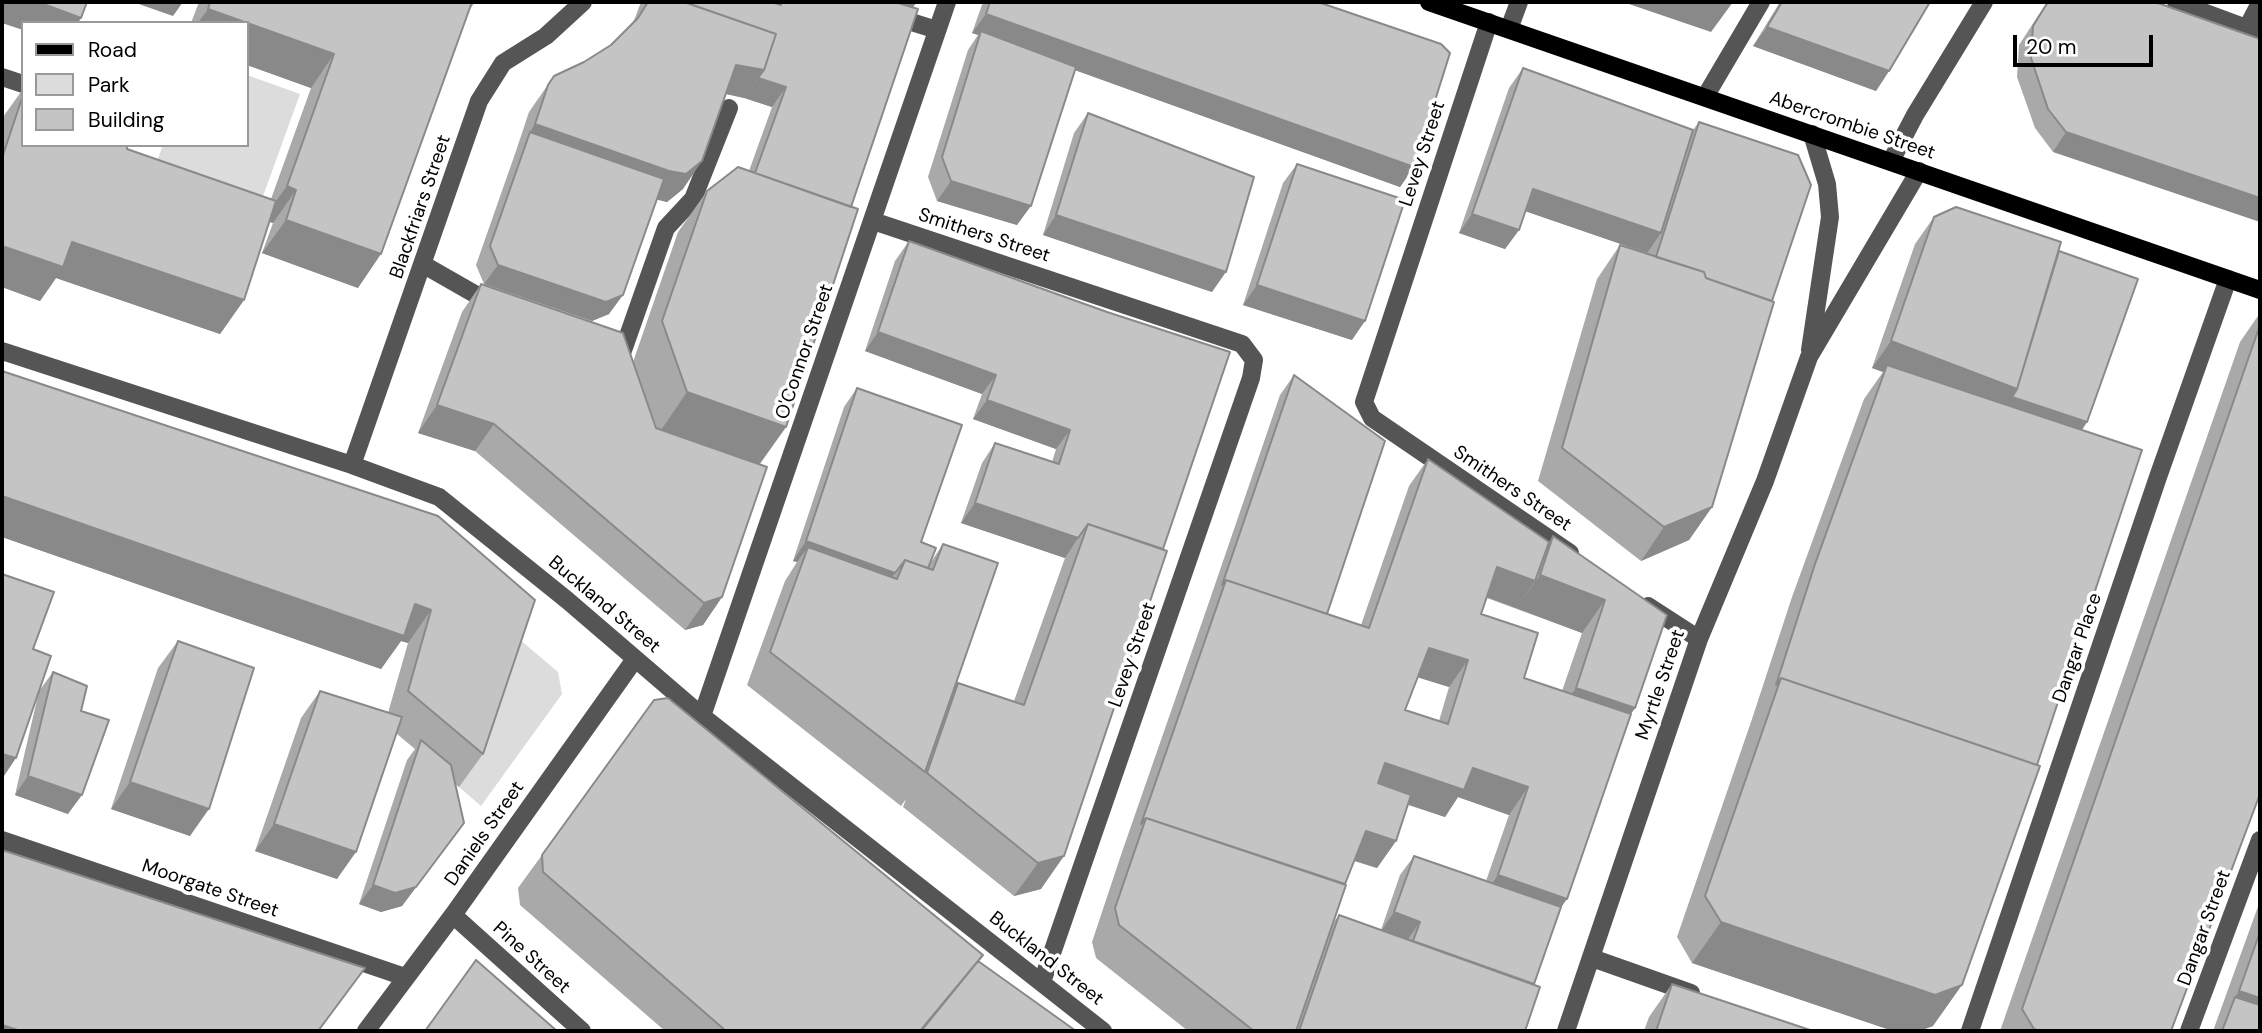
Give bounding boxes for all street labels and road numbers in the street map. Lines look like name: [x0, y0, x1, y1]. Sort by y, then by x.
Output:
street label: Abercrombie Street: [1766, 87, 1938, 165]
street label: Levey Street: [1395, 98, 1451, 210]
street label: Blackfriars Street: [386, 132, 456, 282]
street label: Smithers Street: [915, 204, 1053, 268]
street label: O'Connor Street: [771, 281, 839, 423]
street label: Smithers Street: [1449, 441, 1575, 537]
street label: Buckland Street: [543, 552, 665, 658]
street label: Dangar Place: [2049, 590, 2107, 706]
street label: Levey Street: [1104, 600, 1162, 710]
street label: Myrtle Street: [1632, 627, 1690, 743]
street label: Daniels Street: [441, 777, 529, 891]
street label: Moorgate Street: [139, 855, 281, 923]
street label: Dangar Street: [2174, 867, 2236, 989]
street label: Buckland Street: [984, 907, 1108, 1011]
street label: Pine Street: [488, 917, 574, 999]

